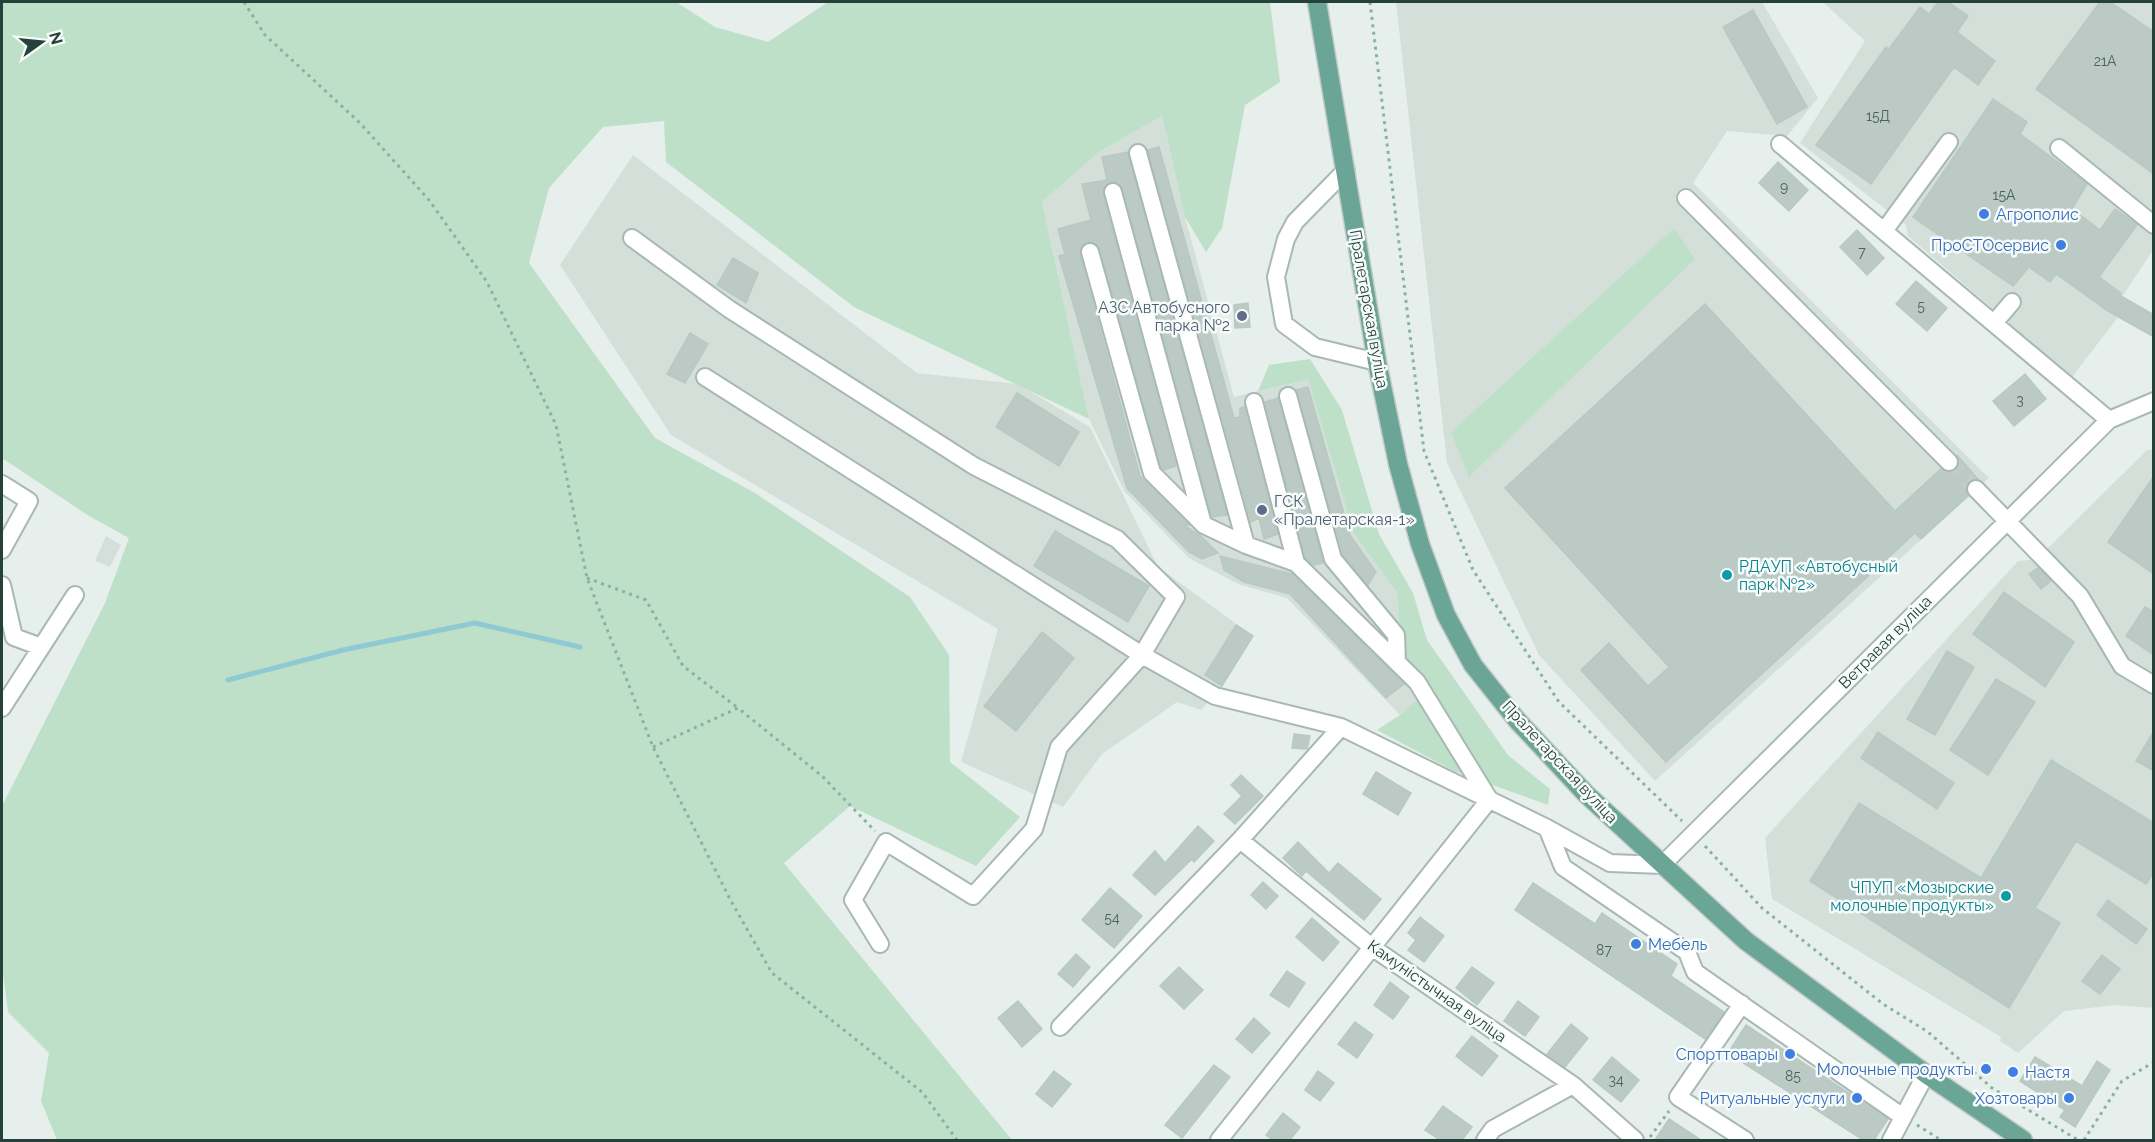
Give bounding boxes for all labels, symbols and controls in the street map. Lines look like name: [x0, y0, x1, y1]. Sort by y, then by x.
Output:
north arrow: [12, 12, 72, 72]
text: N: [45, 30, 67, 47]
house number: 21А: [2094, 53, 2117, 69]
house number: 15Д: [1866, 108, 1890, 124]
house number: 9: [1780, 179, 1788, 195]
house number: 15А: [1992, 187, 2016, 203]
place label: Агрополис: [1996, 205, 2079, 224]
marker: Агрополис: [1977, 207, 1991, 221]
street label: Пралетарская вуліца: [1346, 228, 1392, 390]
place label: ПроСТОсервис: [1931, 236, 2049, 255]
marker: ПроСТОсервис: [2054, 238, 2068, 252]
house number: 7: [1858, 244, 1866, 260]
place label: АЗС Автобусного парка №2: [1098, 298, 1230, 335]
house number: 5: [1917, 298, 1925, 314]
marker: АЗС Автобусного парка №2: [1235, 309, 1249, 323]
house number: 3: [2016, 392, 2024, 408]
place label: ГСК «Пралетарская-1»: [1274, 492, 1415, 529]
marker: ГСК «Пралетарская-1»: [1255, 503, 1269, 517]
place label: РДАУП «Автобусный парк №2»: [1739, 557, 1898, 594]
marker: РДАУП «Автобусный парк №2»: [1720, 568, 1734, 582]
street label: Ветравая вуліца: [1835, 592, 1935, 692]
street label: Пралетарская вуліца: [1498, 697, 1622, 827]
place label: ЧПУП «Мозырские молочные продукты»: [1830, 878, 1994, 915]
marker: ЧПУП «Мозырские молочные продукты»: [1999, 889, 2013, 903]
house number: 54: [1104, 910, 1120, 926]
place label: Мебель: [1648, 935, 1708, 954]
street label: Камуністычная вуліца: [1364, 936, 1510, 1046]
marker: Мебель: [1629, 937, 1643, 951]
house number: 87: [1596, 942, 1612, 958]
place label: Спорттовары: [1676, 1045, 1778, 1064]
marker: Спорттовары: [1783, 1047, 1797, 1061]
place label: Молочные продукты: [1817, 1060, 1974, 1079]
marker: Молочные продукты: [1979, 1062, 1993, 1076]
place label: Настя: [2025, 1063, 2070, 1082]
marker: Настя: [2006, 1065, 2020, 1079]
house number: 85: [1785, 1068, 1801, 1084]
house number: 34: [1608, 1072, 1624, 1088]
place label: Ритуальные услуги: [1700, 1089, 1845, 1108]
place label: Хозтовары: [1975, 1089, 2057, 1108]
marker: Ритуальные услуги: [1850, 1091, 1864, 1105]
marker: Хозтовары: [2062, 1091, 2076, 1105]

